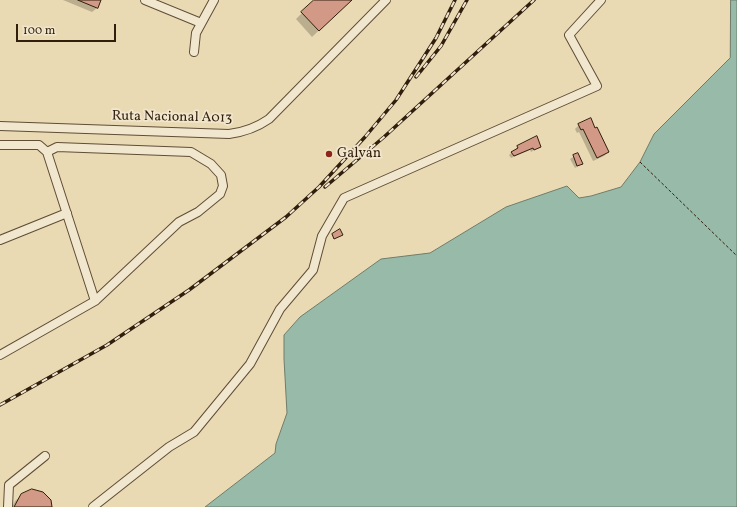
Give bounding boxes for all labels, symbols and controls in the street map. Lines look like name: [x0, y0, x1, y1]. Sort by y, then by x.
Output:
scale bar: [18, 16, 118, 42]
text: 100 m: [23, 23, 55, 39]
street label: Ruta Nacional A013: [112, 109, 232, 127]
place label: Galván: [337, 146, 381, 162]
marker: Galván: [324, 149, 334, 159]

